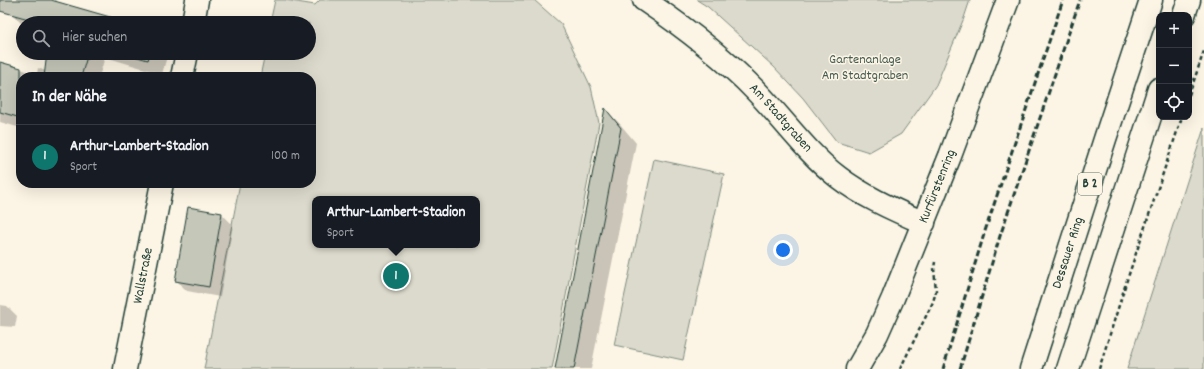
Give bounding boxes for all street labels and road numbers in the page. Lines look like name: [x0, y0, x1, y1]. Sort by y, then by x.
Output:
street label: Am Stadtgraben: [744, 79, 817, 157]
street label: Kurfürstenring: [914, 147, 962, 226]
road number: B 2: [1078, 173, 1102, 195]
street label: Dessauer Ring: [1047, 214, 1089, 291]
street label: Wallstraße: [128, 246, 159, 306]

